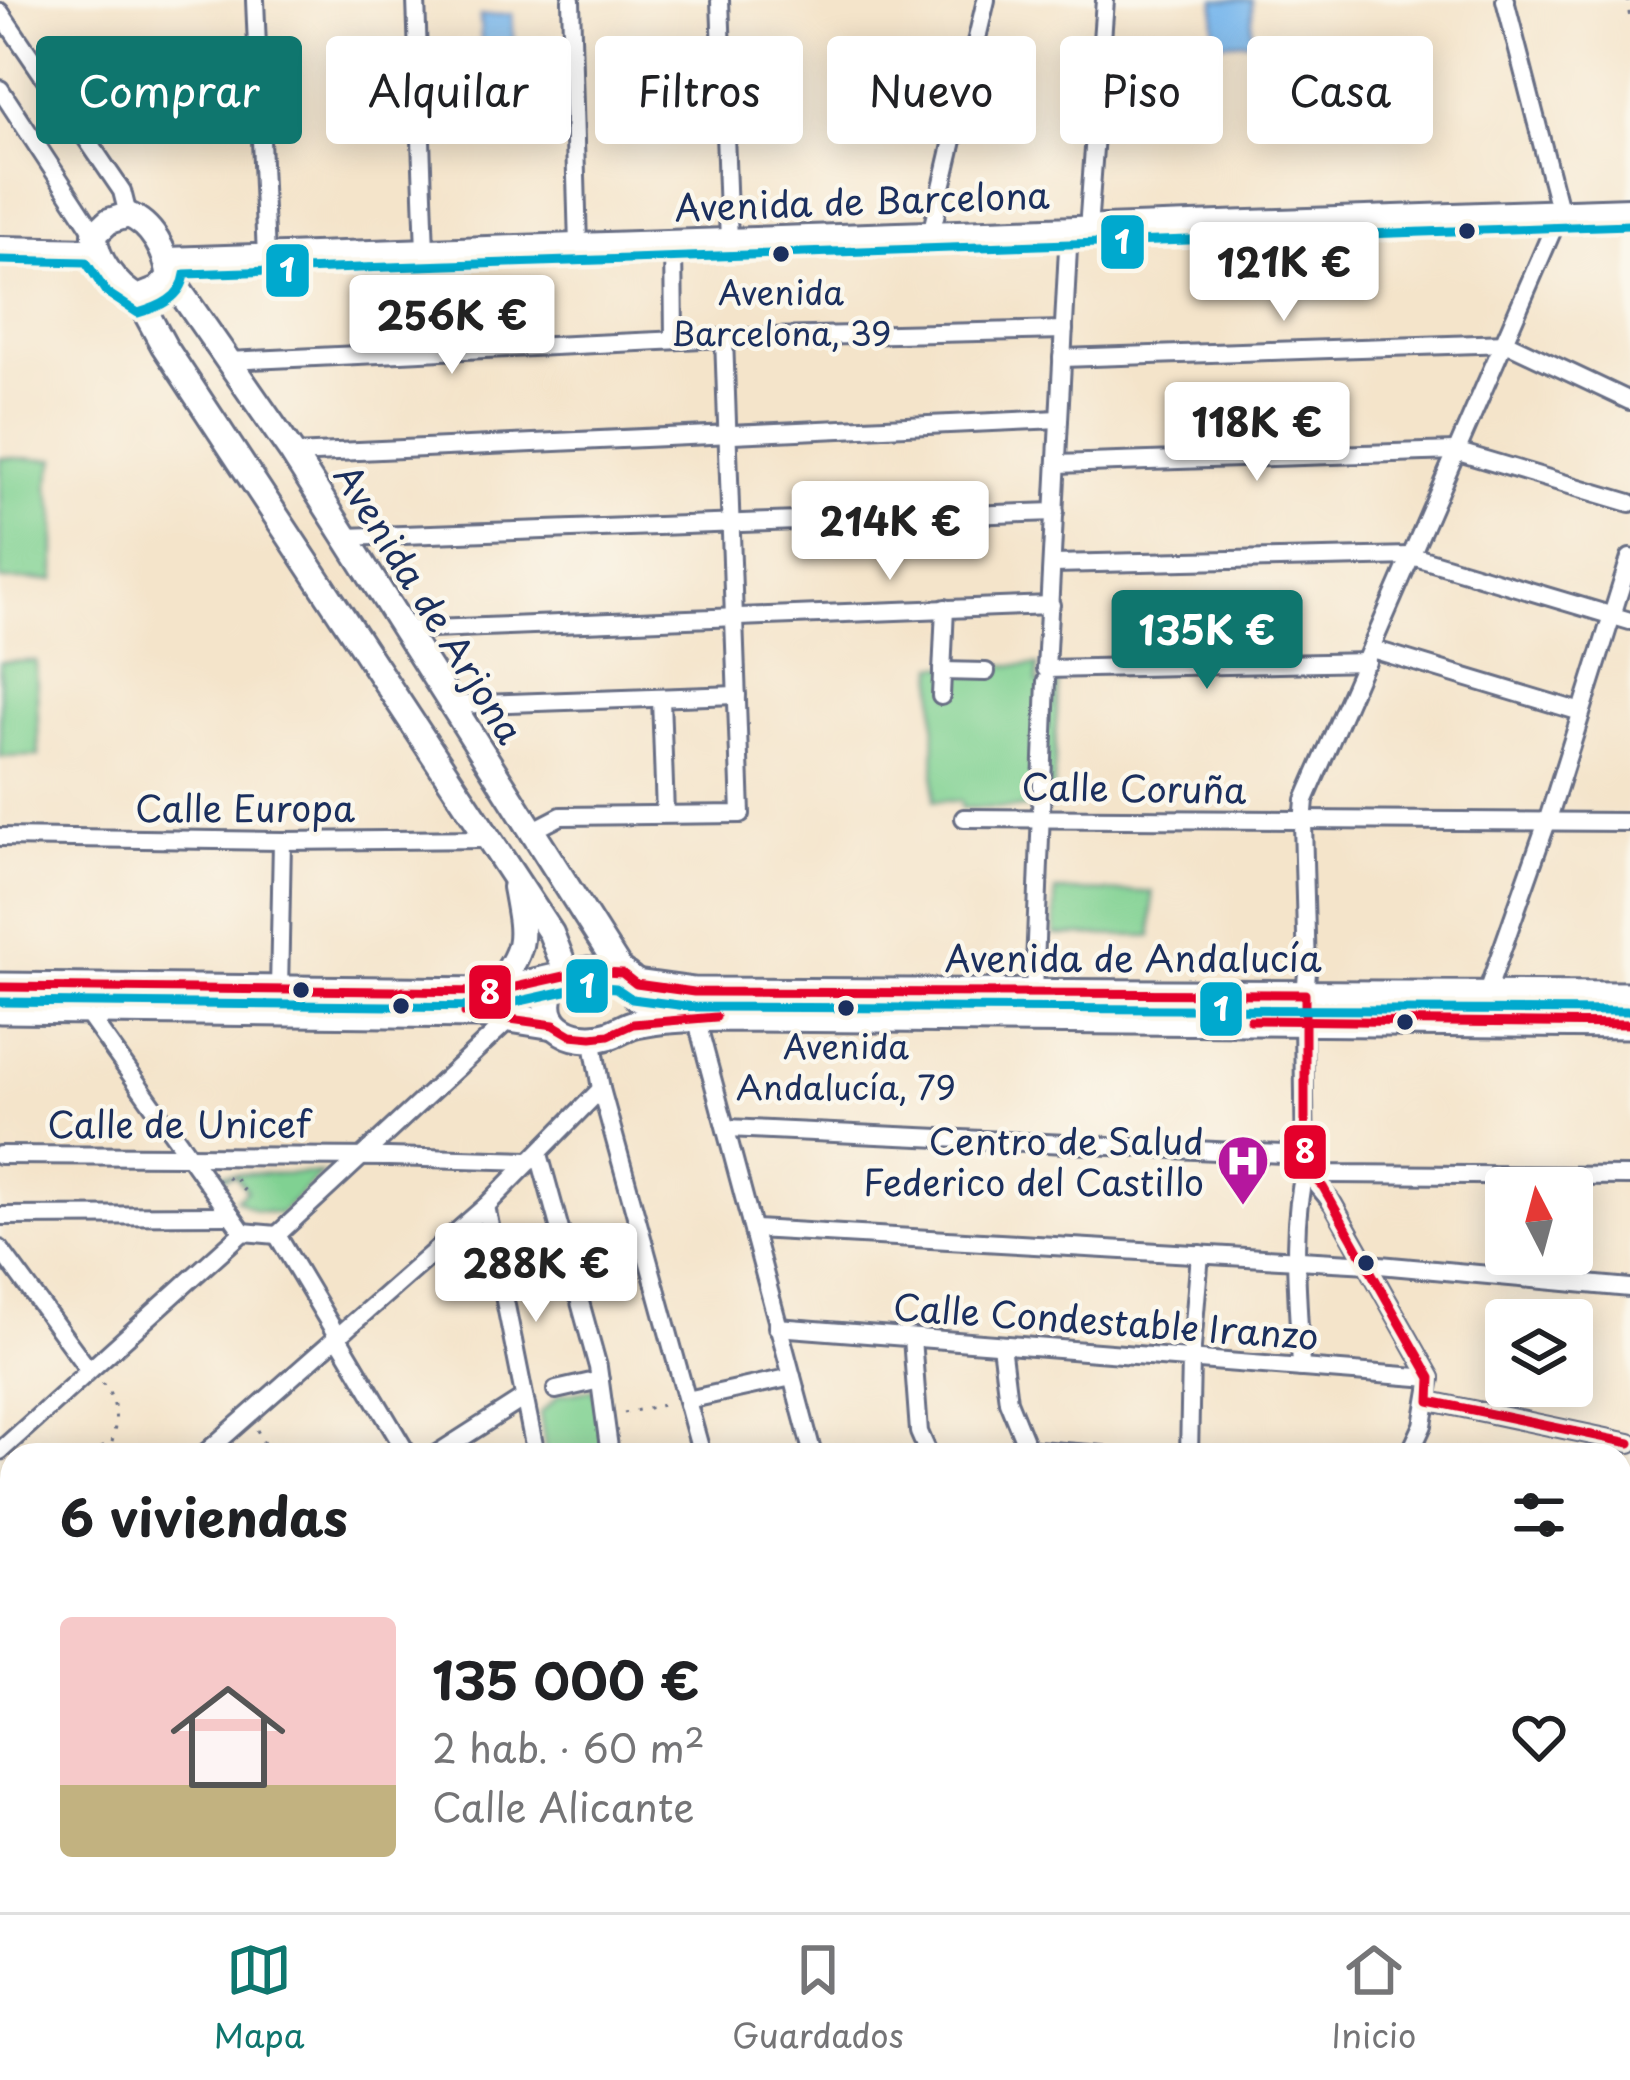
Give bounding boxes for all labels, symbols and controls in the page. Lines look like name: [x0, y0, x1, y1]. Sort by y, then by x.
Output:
chip: Comprar: [36, 36, 302, 144]
chip: Alquilar: [326, 36, 571, 144]
chip: Filtros: [595, 36, 803, 144]
chip: Nuevo: [827, 36, 1036, 144]
chip: Piso: [1060, 36, 1223, 144]
chip: Casa: [1247, 36, 1433, 144]
street label: Avenida de Barcelona: [674, 166, 1051, 234]
line badge: 1: [1099, 213, 1146, 271]
text: 1: [1114, 215, 1130, 265]
unlabelled marker: [1456, 220, 1478, 242]
pin: 121K €: [1186, 222, 1382, 324]
text: 121K €: [1217, 231, 1351, 290]
line badge: 1: [264, 242, 311, 299]
text: 1: [279, 243, 295, 293]
marker: Avenida Barcelona, 39: [770, 243, 792, 265]
place label: Avenida Barcelona, 39: [671, 266, 891, 357]
pin: 256K €: [354, 275, 550, 377]
text: 256K €: [376, 284, 528, 343]
pin: 118K €: [1159, 382, 1355, 484]
text: 118K €: [1192, 391, 1322, 450]
street label: Avenida de Arjona: [322, 453, 538, 754]
pin: 214K €: [792, 481, 988, 583]
text: 214K €: [819, 490, 961, 549]
pin: 135K €: [1109, 590, 1305, 692]
text: 135K €: [1139, 599, 1275, 658]
street label: Calle Coruña: [1021, 758, 1247, 816]
street label: Calle Europa: [135, 780, 355, 834]
street label: Avenida de Andalucía: [944, 930, 1322, 984]
line badge: 1: [564, 957, 610, 1015]
text: 1: [579, 959, 595, 1009]
line badge: 8: [467, 963, 513, 1021]
text: 8: [480, 965, 500, 1015]
unlabelled marker: [290, 979, 312, 1001]
line badge: 1: [1198, 980, 1244, 1038]
text: 1: [1213, 982, 1229, 1032]
unlabelled marker: [390, 995, 412, 1017]
marker: Avenida Andalucía, 79: [835, 997, 857, 1019]
unlabelled marker: [1394, 1011, 1416, 1033]
place label: Avenida Andalucía, 79: [736, 1020, 956, 1111]
street label: Calle de Unicef: [47, 1096, 313, 1150]
place label: Centro de Salud Federico del Castillo: [863, 1113, 1204, 1208]
line badge: 8: [1282, 1123, 1328, 1181]
text: 8: [1295, 1124, 1315, 1174]
hospital icon: Centro de Salud Federico del Castillo: [1215, 1133, 1271, 1207]
north arrow: [1485, 1167, 1593, 1275]
map controls: [1485, 1167, 1593, 1407]
pin: 288K €: [438, 1223, 634, 1325]
text: 288K €: [462, 1232, 610, 1291]
unlabelled marker: [1355, 1252, 1377, 1274]
street label: Calle Condestable Iranzo: [891, 1278, 1321, 1362]
button: layers: [1485, 1299, 1593, 1407]
text: 6 viviendas: [60, 1477, 348, 1554]
icon: filters: [1506, 1482, 1572, 1548]
text: 135 000 €: [432, 1640, 700, 1717]
icon: home: [156, 1665, 300, 1809]
icon: heart: [1506, 1704, 1572, 1770]
text: 2 hab. · 60 m²: [432, 1717, 705, 1776]
text: Calle Alicante: [432, 1776, 695, 1835]
tab: Mapa: [214, 1937, 304, 2059]
tab: Guardados: [732, 1937, 904, 2059]
tab: Inicio: [1331, 1937, 1416, 2059]

